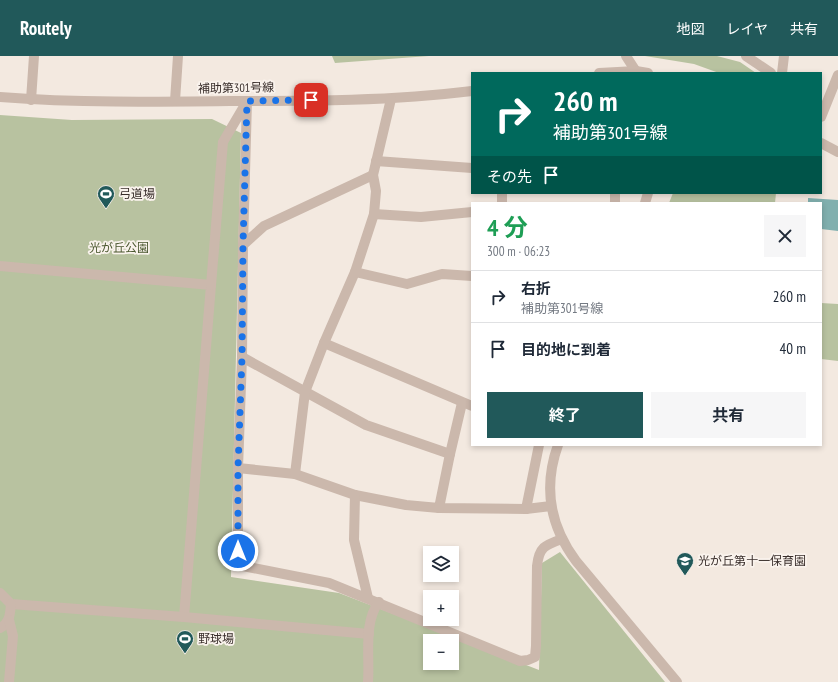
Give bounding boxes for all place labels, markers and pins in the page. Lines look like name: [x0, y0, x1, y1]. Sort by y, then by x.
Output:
pin: [294, 83, 328, 117]
sports icon: 弓道場: [96, 184, 116, 209]
place label: 弓道場: [119, 186, 155, 201]
school or university icon: 光が丘第十一保育園: [675, 551, 695, 576]
place label: 光が丘第十一保育園: [698, 553, 806, 568]
sports icon: 野球場: [175, 629, 195, 654]
place label: 野球場: [198, 631, 234, 646]

